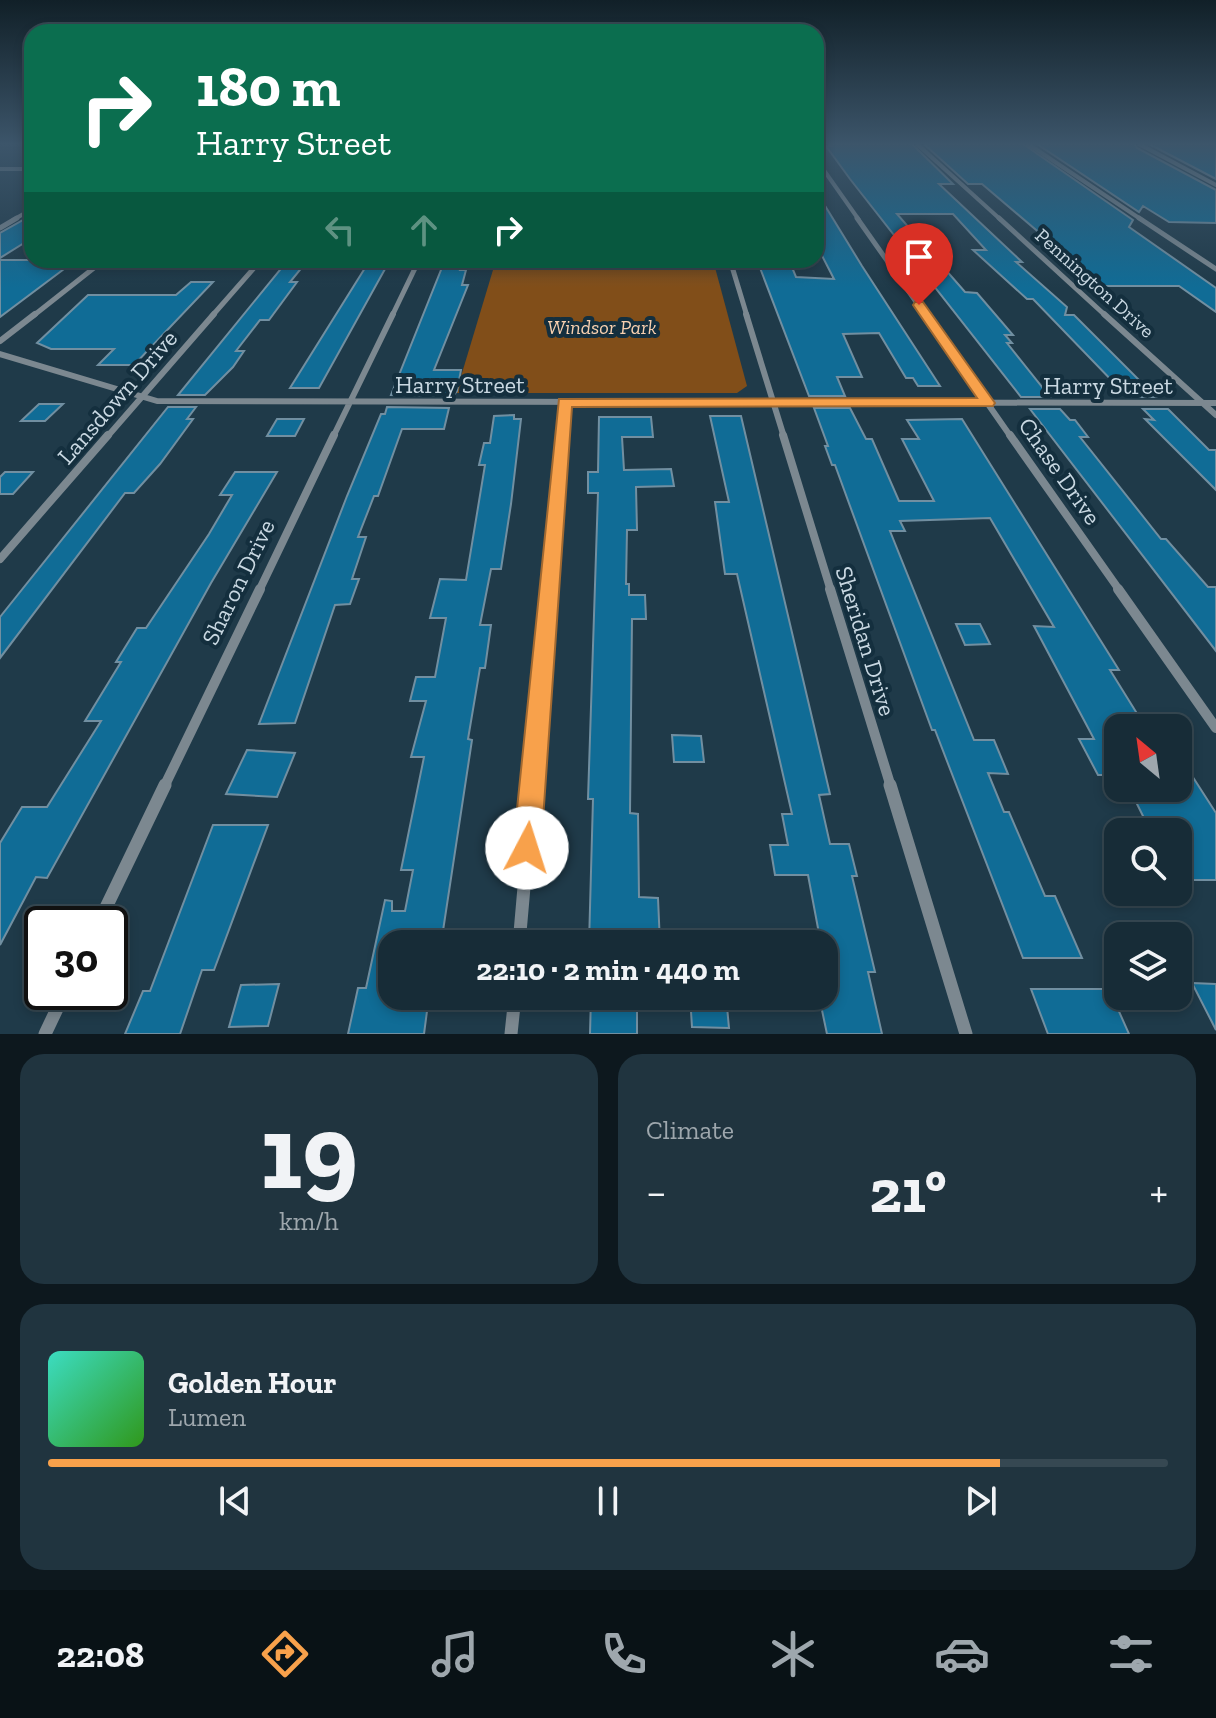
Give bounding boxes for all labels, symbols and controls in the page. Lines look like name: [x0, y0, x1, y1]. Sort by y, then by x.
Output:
text: 180 m: [196, 53, 341, 120]
icon: right: [64, 56, 168, 160]
text: Harry Street: [196, 121, 391, 164]
icon: left: [318, 208, 362, 252]
icon: ahead: [402, 208, 446, 252]
icon: right: [486, 208, 530, 252]
pin: [885, 223, 953, 305]
street label: Pennington Drive: [1030, 223, 1160, 343]
icon: arrive: [897, 235, 941, 279]
park label: Windsor Park: [547, 315, 657, 339]
street label: Lansdown Drive: [51, 324, 183, 470]
street label: Harry Street: [395, 370, 525, 399]
street label: Harry Street: [1043, 371, 1173, 400]
street label: Chase Drive: [1012, 412, 1108, 530]
street label: Sharon Drive: [195, 515, 281, 649]
street label: Sheridan Drive: [830, 563, 902, 719]
north arrow: [1104, 714, 1192, 802]
map controls: [1104, 714, 1192, 1010]
position arrow: [485, 806, 569, 890]
button: search: [1104, 818, 1192, 906]
speed limit sign: 30: [24, 906, 128, 1010]
button: layers: [1104, 922, 1192, 1010]
text: 22:10 · 2 min · 440 m: [476, 952, 740, 988]
text: 19: [260, 1090, 358, 1215]
text: Climate: [646, 1114, 734, 1146]
text: 21°: [869, 1155, 947, 1227]
text: −: [646, 1165, 667, 1218]
text: +: [1149, 1165, 1168, 1218]
text: km/h: [279, 1205, 339, 1237]
text: Golden Hour: [168, 1365, 336, 1401]
text: Lumen: [168, 1401, 246, 1433]
icon: previous: [213, 1479, 257, 1523]
icon: pause: [586, 1479, 630, 1523]
icon: next: [959, 1479, 1003, 1523]
icon: directions: [257, 1626, 313, 1682]
icon: music: [427, 1626, 483, 1682]
icon: phone: [596, 1626, 652, 1682]
icon: climate: [765, 1626, 821, 1682]
icon: car: [934, 1626, 990, 1682]
icon: filters: [1103, 1626, 1159, 1682]
text: 22:08: [57, 1633, 144, 1676]

